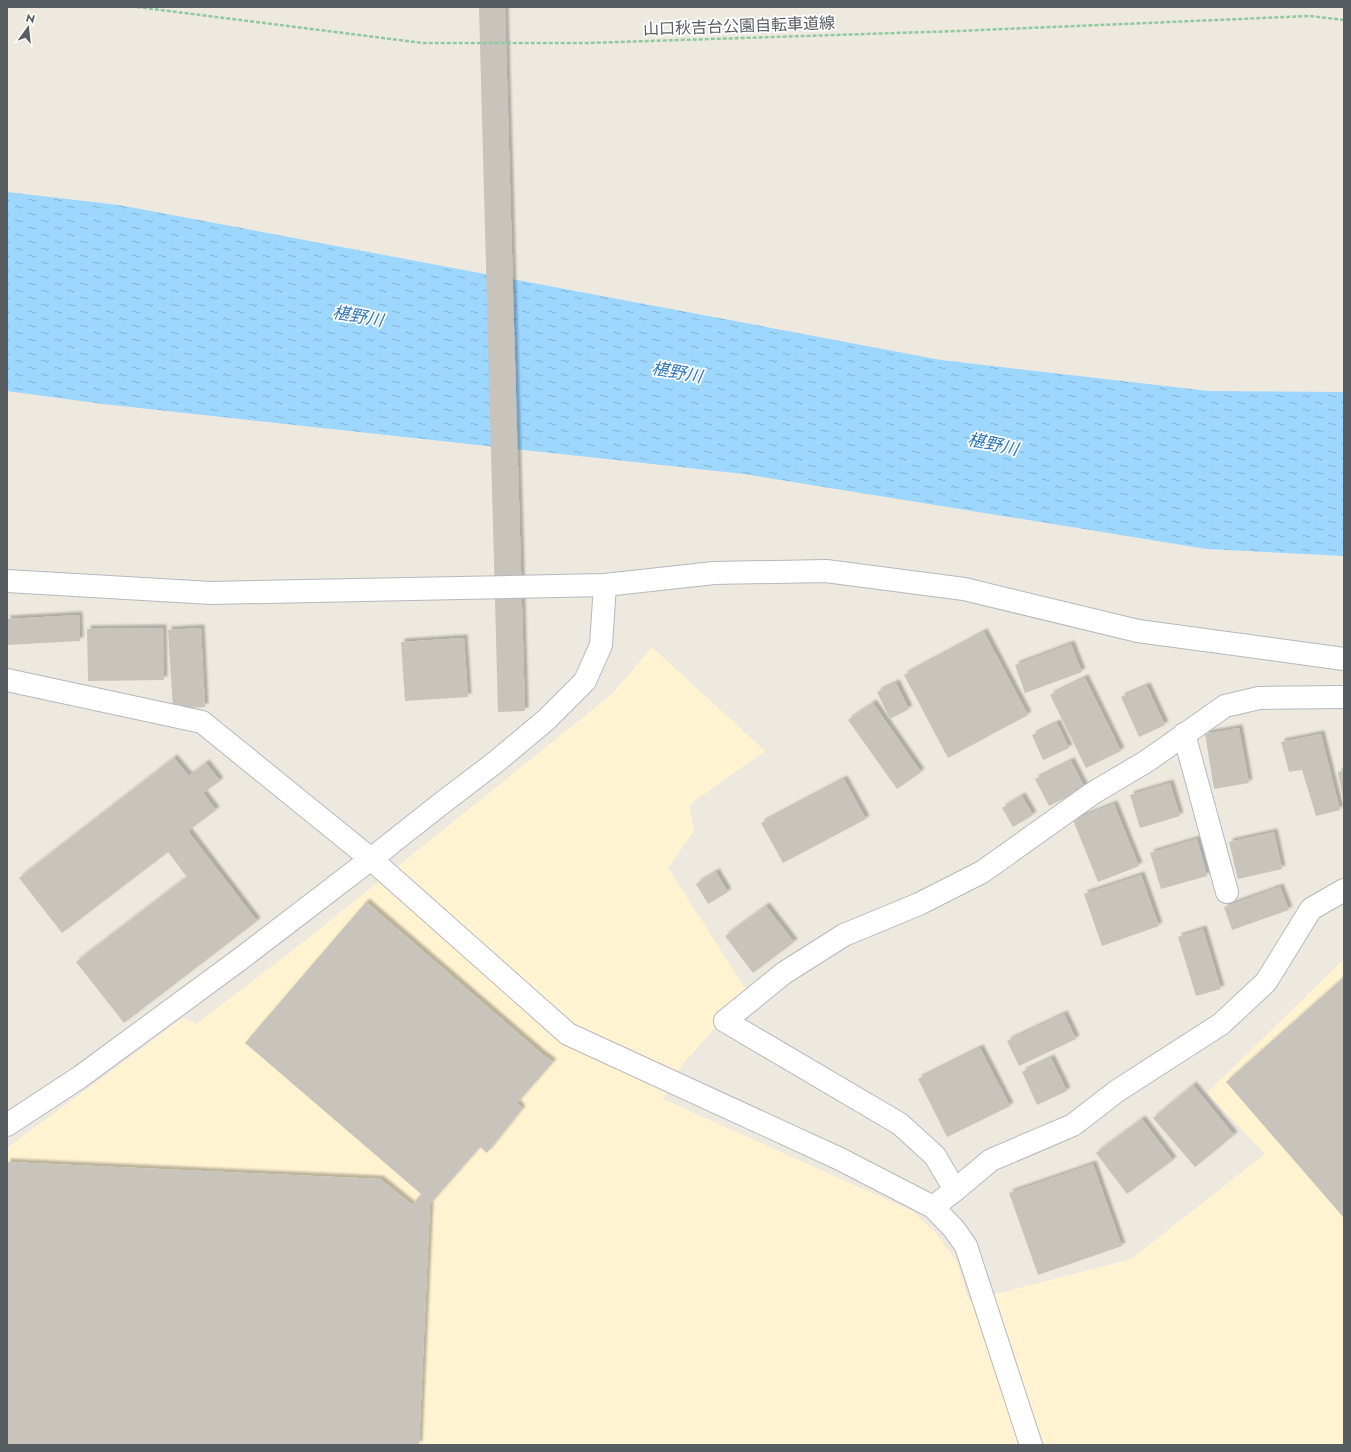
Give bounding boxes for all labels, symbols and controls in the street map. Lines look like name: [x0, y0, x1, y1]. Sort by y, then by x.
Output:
north arrow: [8, 8, 48, 48]
text: N: [24, 9, 37, 27]
street label: 山口秋吉台公園自転車道線: [643, 11, 835, 41]
water label: 椹野川: [331, 300, 387, 333]
water label: 椹野川: [650, 356, 706, 389]
water label: 椹野川: [966, 427, 1022, 461]

